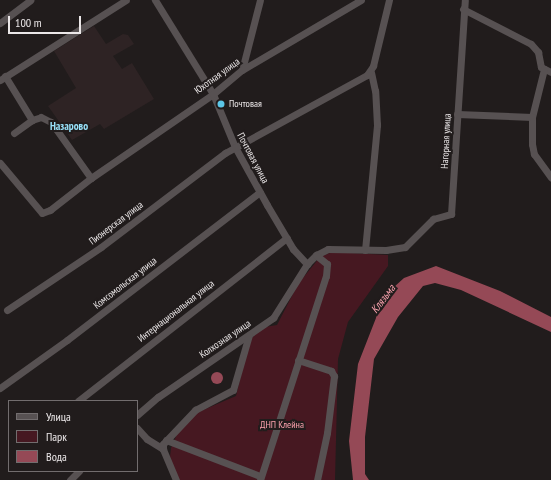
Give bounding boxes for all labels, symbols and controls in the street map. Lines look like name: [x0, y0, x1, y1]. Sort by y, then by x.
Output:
scale bar: [10, 8, 83, 34]
text: 100 m: [15, 15, 42, 30]
street label: Юхотная улица: [192, 56, 242, 96]
place label: Почтовая: [229, 98, 262, 110]
marker: Почтовая: [216, 99, 226, 109]
street label: Нагорная улица: [439, 113, 453, 169]
district label: Назарово: [50, 119, 88, 133]
street label: Почтовая улица: [235, 131, 271, 185]
street label: Пионерская улица: [87, 199, 145, 247]
street label: Комсомольская улица: [91, 255, 159, 311]
street label: Интернациональная улица: [135, 277, 217, 345]
water label: Клязьма: [368, 282, 398, 316]
street label: Колхозная улица: [197, 317, 253, 361]
legend: [8, 400, 138, 472]
text: Улица: [46, 409, 71, 424]
park label: ДНП Клейна: [260, 419, 304, 431]
text: Парк: [46, 429, 67, 444]
text: Вода: [46, 449, 67, 464]

